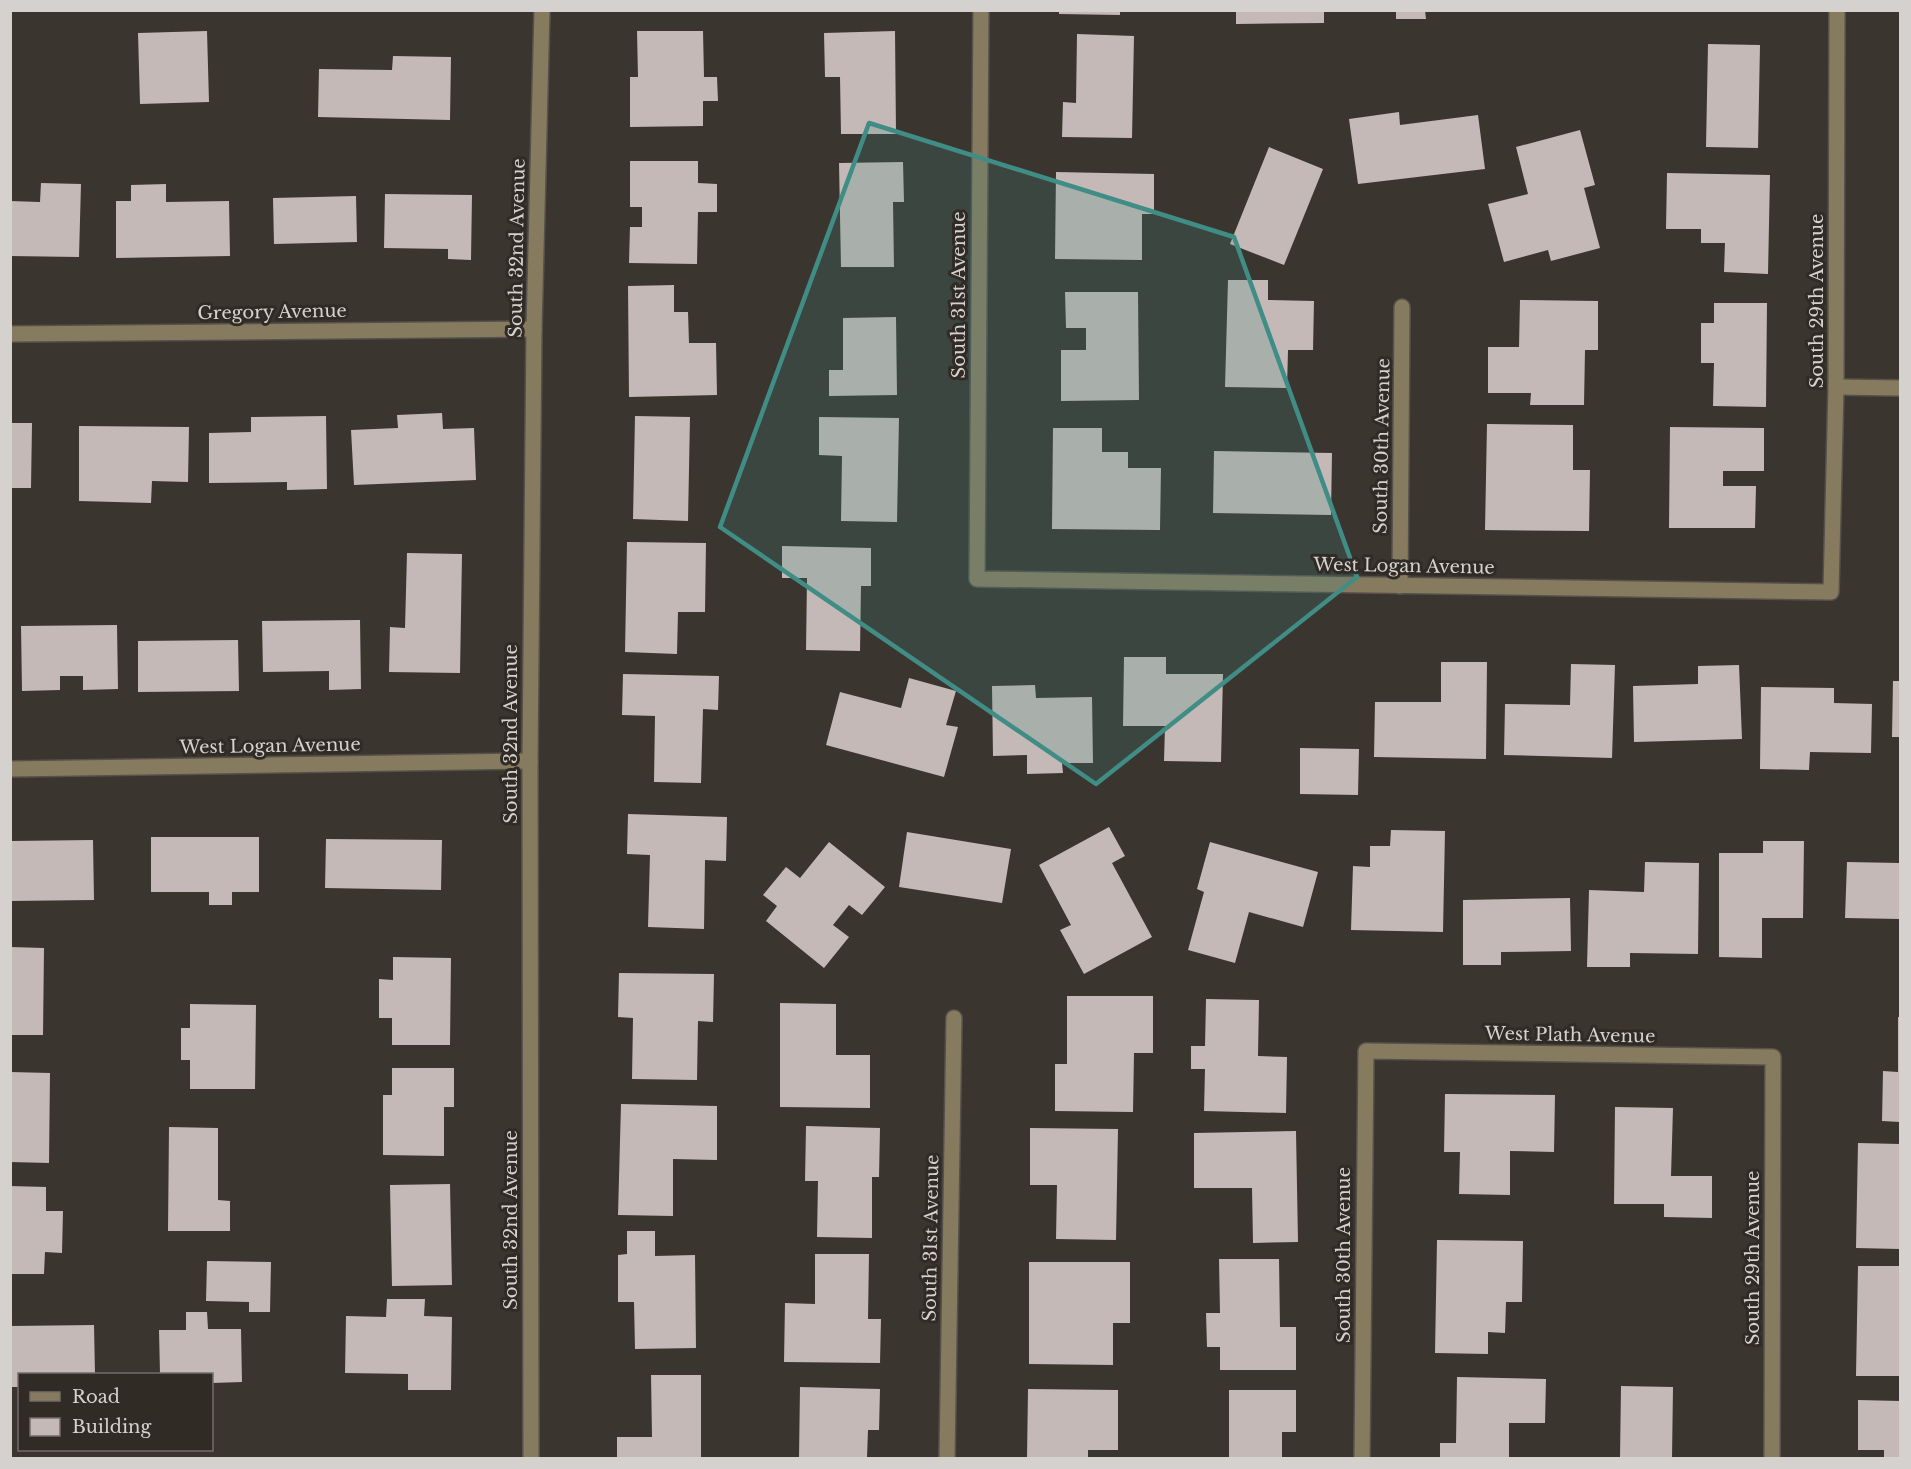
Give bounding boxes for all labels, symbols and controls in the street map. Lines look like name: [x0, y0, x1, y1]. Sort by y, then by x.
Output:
street label: South 32nd Avenue: [504, 158, 530, 338]
street label: South 31st Avenue: [948, 212, 970, 378]
street label: South 29th Avenue: [1806, 214, 1828, 388]
street label: Gregory Avenue: [197, 300, 347, 324]
street label: South 30th Avenue: [1369, 358, 1395, 534]
street label: West Logan Avenue: [1312, 553, 1495, 579]
street label: South 32nd Avenue: [500, 644, 522, 824]
street label: West Logan Avenue: [178, 733, 361, 759]
street label: West Plath Avenue: [1484, 1022, 1655, 1047]
street label: South 32nd Avenue: [500, 1130, 522, 1310]
street label: South 31st Avenue: [919, 1154, 943, 1322]
street label: South 30th Avenue: [1333, 1167, 1355, 1343]
street label: South 29th Avenue: [1742, 1171, 1764, 1345]
legend: [18, 1373, 213, 1451]
text: Road: [72, 1386, 120, 1408]
text: Building: [72, 1416, 151, 1438]

